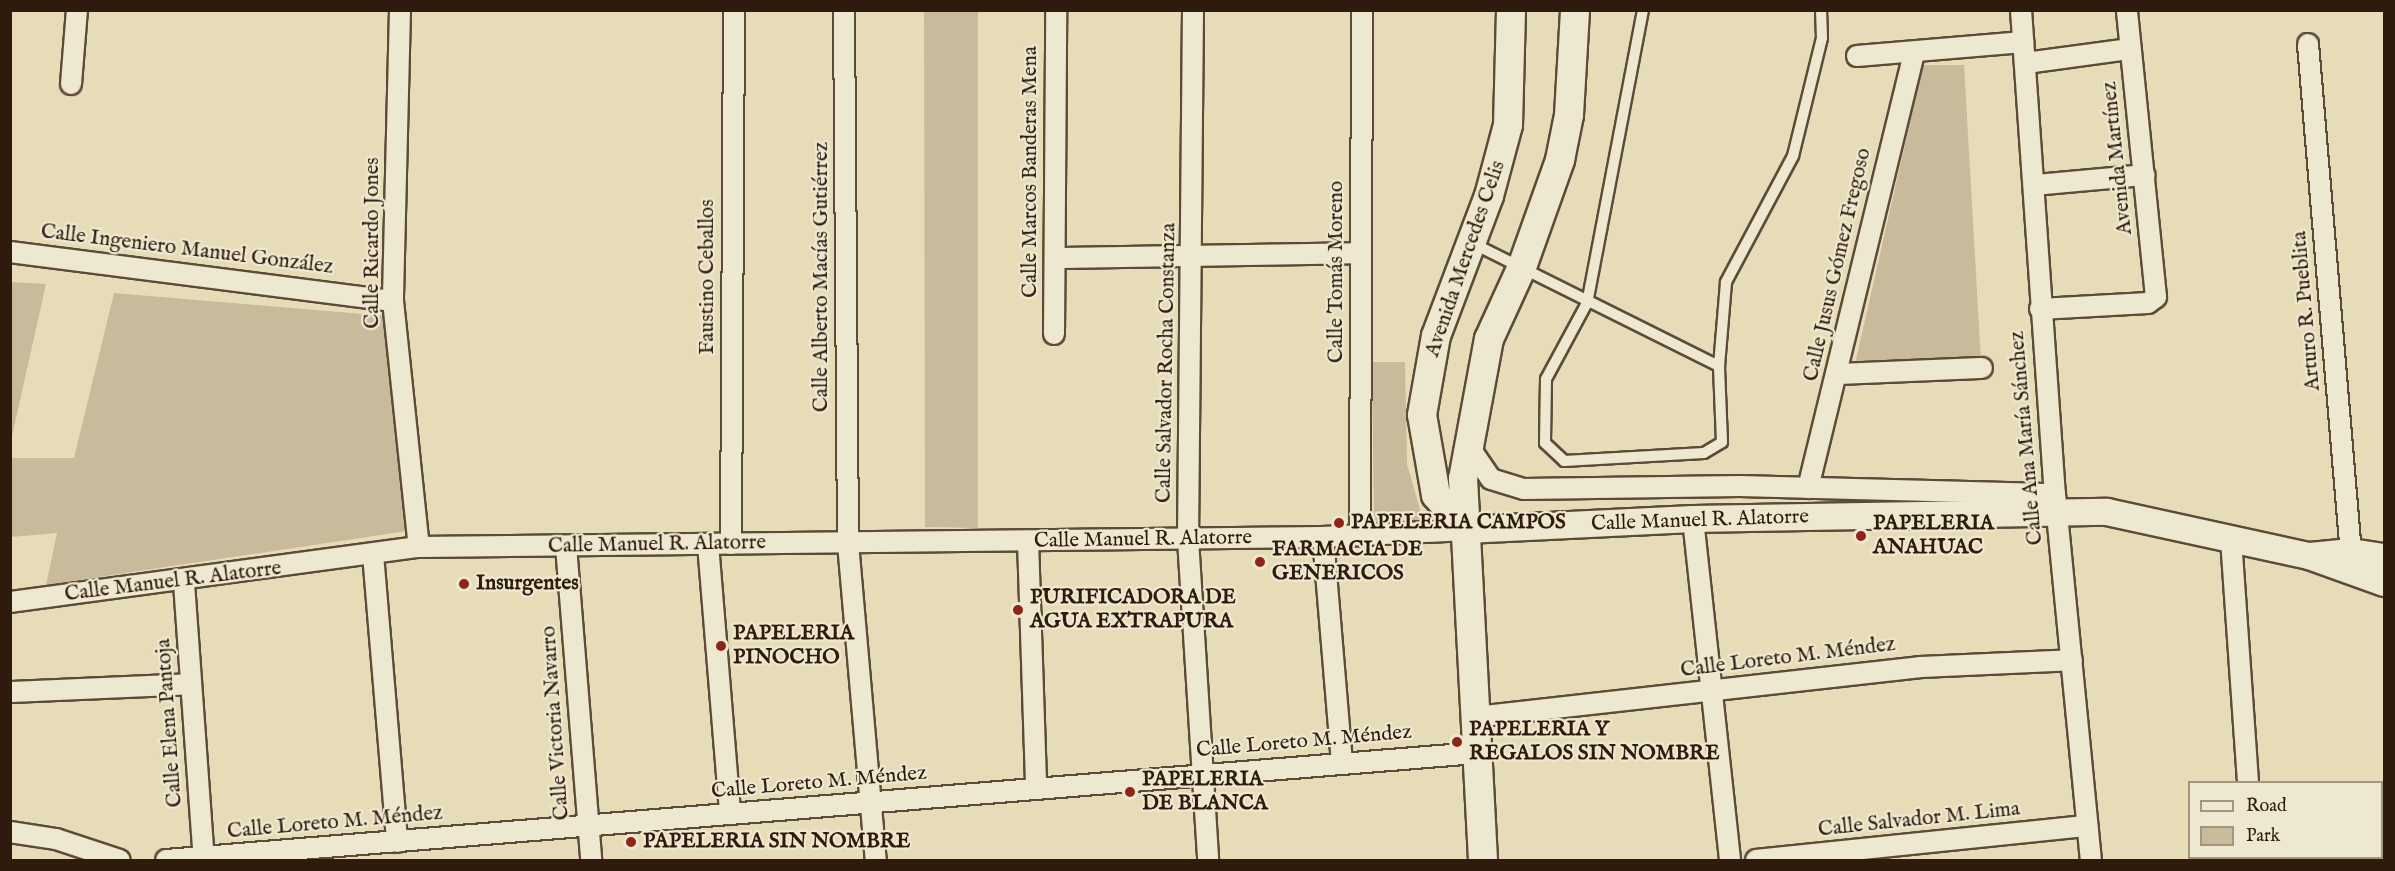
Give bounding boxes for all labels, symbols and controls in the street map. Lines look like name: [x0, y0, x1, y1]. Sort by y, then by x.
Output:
street label: Calle Marcos Banderas Mena: [1018, 46, 1044, 298]
street label: Avenida Martínez: [2097, 80, 2139, 236]
street label: Calle Alberto Macías Gutiérrez: [809, 142, 835, 412]
street label: Calle Jusus Gómez Fregoso: [1799, 146, 1877, 384]
street label: Calle Ricardo Jones: [360, 157, 386, 329]
street label: Avenida Mercedes Celis: [1421, 158, 1511, 360]
street label: Calle Tomás Moreno: [1324, 181, 1350, 363]
street label: Faustino Ceballos: [695, 199, 721, 355]
street label: Calle Ingeniero Manuel González: [39, 220, 335, 280]
street label: Calle Salvador Rocha Constanza: [1152, 223, 1182, 503]
street label: Arturo R. Pueblita: [2287, 230, 2327, 392]
street label: Calle Ana María Sánchez: [2005, 330, 2049, 546]
street label: Calle Manuel R. Alatorre: [1591, 505, 1809, 537]
place label: PAPELERIA CAMPOS: [1351, 510, 1566, 536]
place label: PAPELERIA ANAHUAC: [1873, 511, 1994, 561]
marker: PAPELERIA CAMPOS: [1332, 516, 1346, 530]
street label: Calle Manuel R. Alatorre: [1034, 525, 1252, 555]
marker: PAPELERIA ANAHUAC: [1854, 529, 1868, 543]
street label: Calle Manuel R. Alatorre: [548, 530, 766, 560]
place label: FARMACIA DE GENERICOS: [1272, 537, 1422, 587]
marker: FARMACIA DE GENERICOS: [1253, 555, 1267, 569]
street label: Calle Manuel R. Alatorre: [63, 556, 283, 608]
place label: Insurgentes: [476, 571, 579, 597]
marker: Insurgentes: [457, 577, 471, 591]
place label: PURIFICADORA DE AGUA EXTRAPURA: [1030, 585, 1236, 635]
marker: PURIFICADORA DE AGUA EXTRAPURA: [1011, 603, 1025, 617]
place label: PAPELERIA PINOCHO: [733, 621, 854, 671]
street label: Calle Victoria Navarro: [537, 625, 575, 821]
street label: Calle Loreto M. Méndez: [1679, 632, 1897, 684]
street label: Calle Elena Pantoja: [152, 638, 188, 808]
marker: PAPELERIA PINOCHO: [714, 639, 728, 653]
place label: PAPELERIA Y REGALOS SIN NOMBRE: [1469, 717, 1719, 767]
street label: Calle Loreto M. Méndez: [1195, 720, 1413, 764]
marker: PAPELERIA Y REGALOS SIN NOMBRE: [1450, 735, 1464, 749]
street label: Calle Loreto M. Méndez: [710, 761, 928, 805]
place label: PAPELERIA DE BLANCA: [1142, 767, 1268, 817]
legend: [2188, 781, 2383, 859]
marker: PAPELERIA DE BLANCA: [1123, 785, 1137, 799]
text: Road: [2246, 795, 2287, 818]
street label: Calle Salvador M. Lima: [1817, 797, 2021, 843]
street label: Calle Loreto M. Méndez: [226, 801, 444, 845]
text: Park: [2246, 825, 2280, 848]
place label: PAPELERIA SIN NOMBRE: [643, 829, 910, 855]
marker: PAPELERIA SIN NOMBRE: [624, 835, 638, 849]

